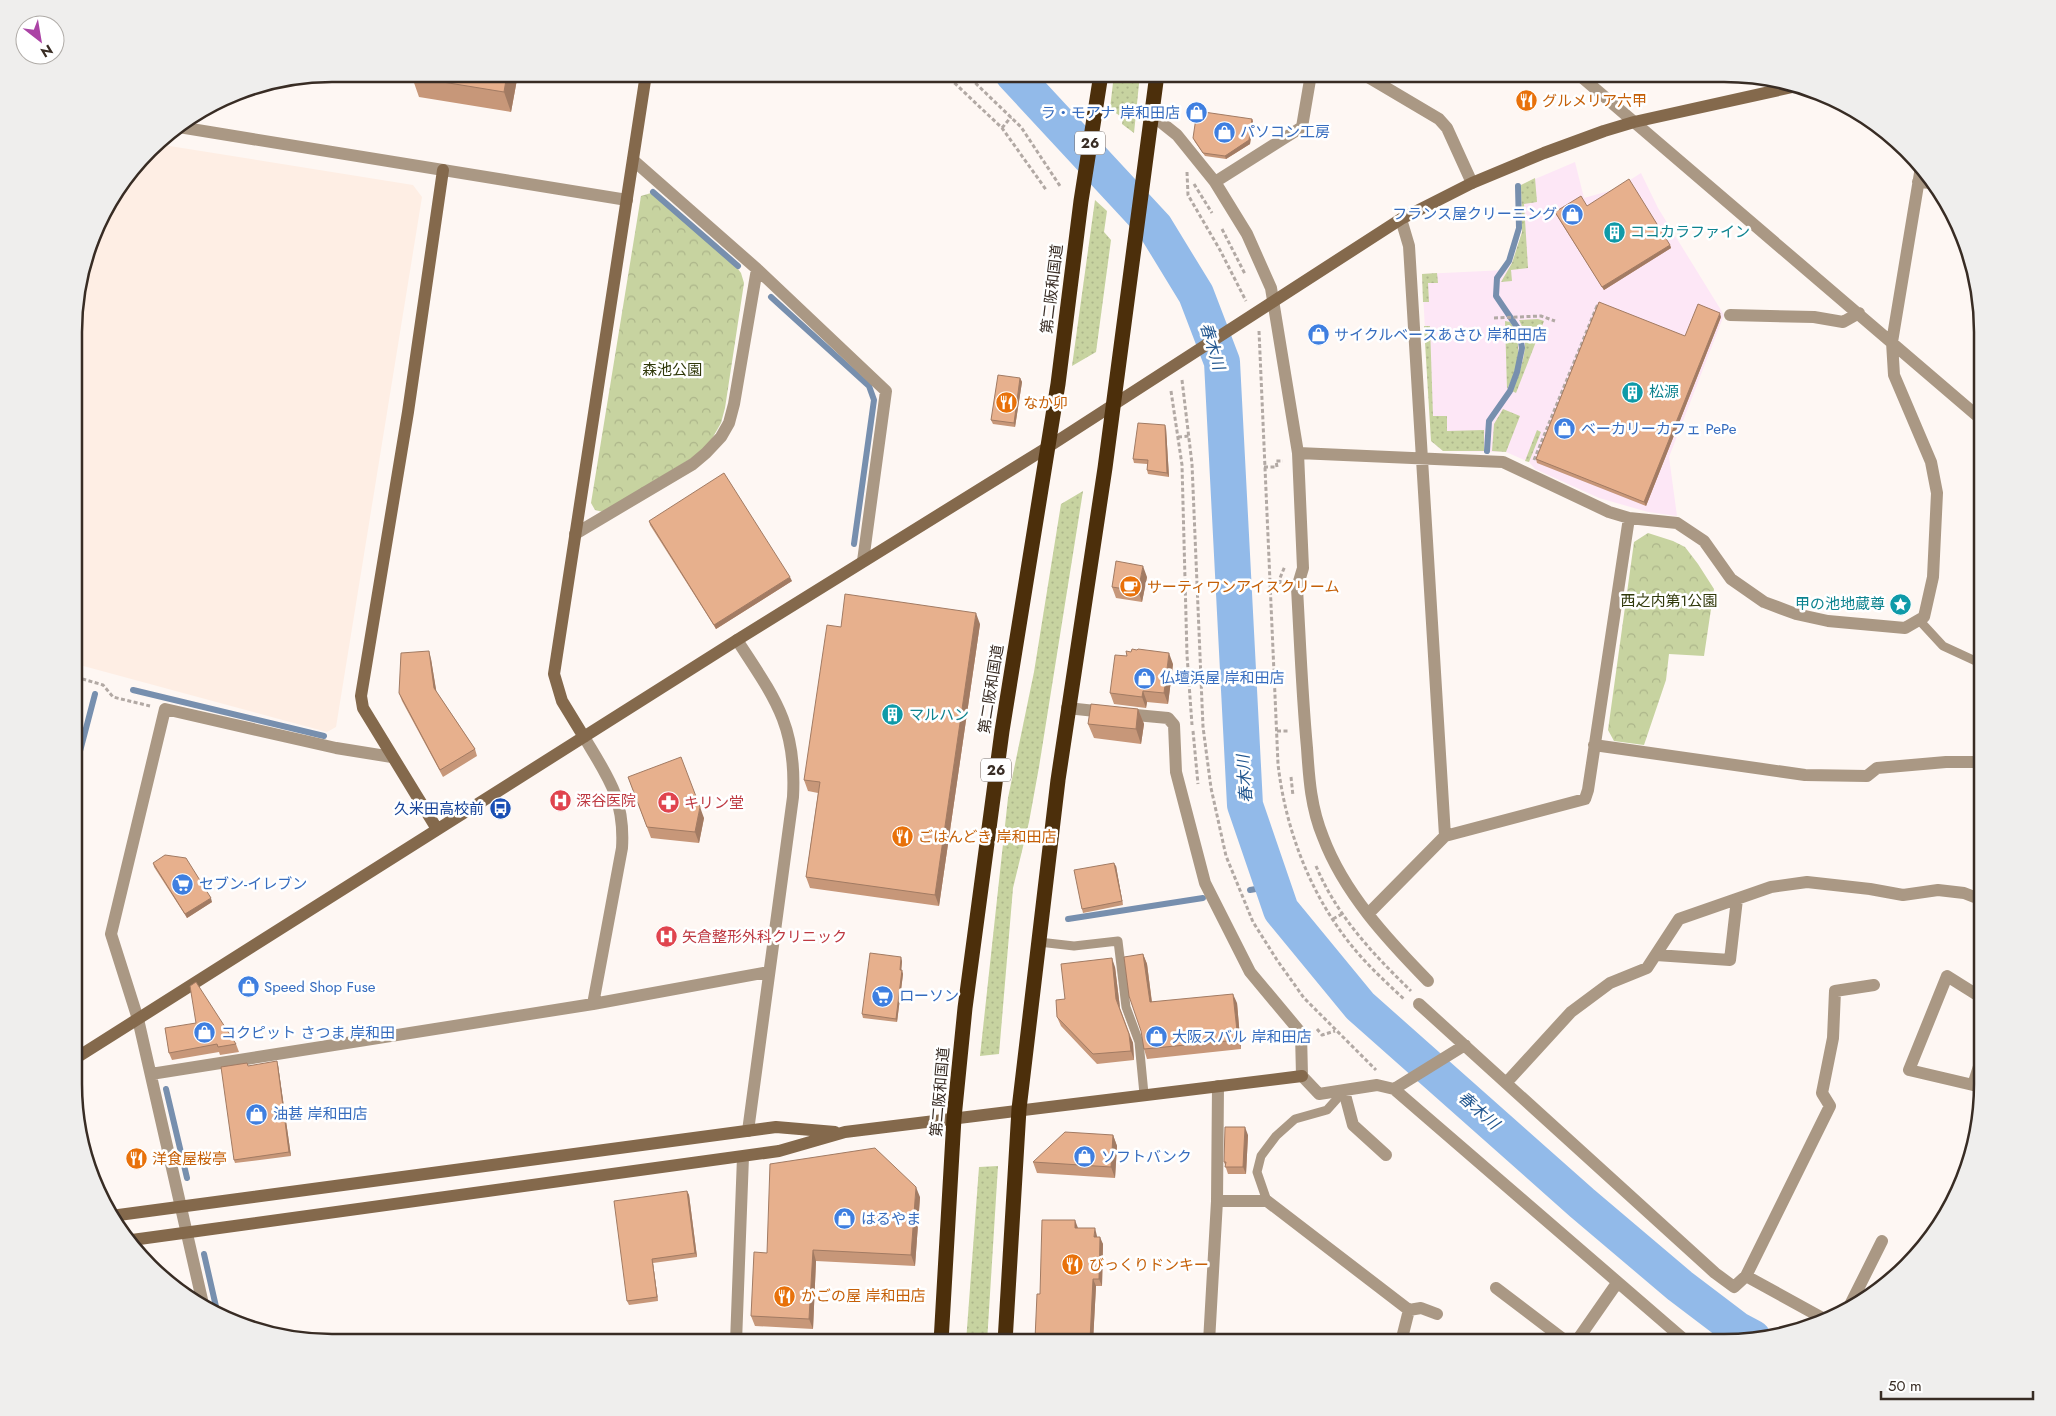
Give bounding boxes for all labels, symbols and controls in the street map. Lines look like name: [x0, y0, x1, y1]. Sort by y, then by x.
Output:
north arrow: [15, 15, 65, 65]
text: N: [37, 40, 57, 63]
restaurant icon: グルメリア六甲: [1514, 89, 1538, 113]
place label: グルメリア六甲: [1542, 90, 1647, 112]
shop icon: ラ・モアナ 岸和田店: [1184, 101, 1208, 125]
place label: ラ・モアナ 岸和田店: [1041, 102, 1180, 124]
shop icon: パソコン工房: [1212, 120, 1236, 144]
place label: パソコン工房: [1240, 121, 1330, 143]
road number: 26: [1075, 132, 1105, 154]
shop icon: フランス屋クリーニング: [1561, 202, 1585, 226]
place label: フランス屋クリーニング: [1392, 203, 1557, 225]
building icon: ココカラファイン: [1602, 220, 1626, 244]
place label: ココカラファイン: [1630, 221, 1750, 243]
street label: 第二阪和国道: [1036, 243, 1068, 335]
water label: 春木川: [1195, 320, 1231, 374]
shop icon: サイクルベースあさひ 岸和田店: [1306, 323, 1330, 347]
place label: サイクルベースあさひ 岸和田店: [1334, 324, 1547, 346]
park label: 森池公園: [642, 359, 702, 381]
building icon: 松源: [1621, 380, 1645, 404]
place label: 松源: [1649, 381, 1679, 403]
restaurant icon: なか卯: [995, 391, 1019, 415]
place label: なか卯: [1023, 392, 1068, 414]
shop icon: ベーカリーカフェ PePe: [1553, 417, 1577, 441]
place label: ベーカリーカフェ PePe: [1581, 418, 1737, 440]
cafe icon: サーティワンアイスクリーム: [1119, 575, 1143, 599]
place label: サーティワンアイスクリーム: [1147, 576, 1339, 598]
park label: 西之内第1公園: [1621, 590, 1717, 612]
place icon: 甲の池地蔵尊: [1889, 592, 1913, 616]
place label: 甲の池地蔵尊: [1795, 593, 1885, 615]
street label: 第二阪和国道: [973, 643, 1009, 735]
shop icon: 仏壇浜屋 岸和田店: [1132, 666, 1156, 690]
place label: 仏壇浜屋 岸和田店: [1160, 667, 1285, 689]
building icon: マルハン: [881, 703, 905, 727]
place label: マルハン: [909, 704, 969, 726]
water label: 春木川: [1231, 752, 1258, 804]
road number: 26: [981, 758, 1011, 782]
hospital icon: 深谷医院: [548, 789, 572, 813]
place label: 深谷医院: [576, 790, 636, 812]
pharmacy icon: キリン堂: [656, 791, 680, 815]
place label: キリン堂: [684, 792, 744, 814]
bus stop icon: 久米田高校前: [488, 797, 512, 821]
place label: 久米田高校前: [394, 798, 484, 820]
restaurant icon: ごはんどき 岸和田店: [890, 825, 914, 849]
place label: ごはんどき 岸和田店: [918, 826, 1057, 848]
supermarket icon: セブン-イレブン: [171, 872, 195, 896]
place label: セブン-イレブン: [199, 873, 307, 895]
hospital icon: 矢倉整形外科クリニック: [654, 925, 678, 949]
place label: 矢倉整形外科クリニック: [682, 926, 847, 948]
shop icon: Speed Shop Fuse: [236, 975, 260, 999]
place label: Speed Shop Fuse: [264, 976, 376, 998]
supermarket icon: ローソン: [871, 984, 895, 1008]
place label: ローソン: [899, 985, 959, 1007]
shop icon: コクピット さつま 岸和田: [193, 1021, 217, 1045]
place label: コクピット さつま 岸和田: [221, 1022, 395, 1044]
shop icon: 大阪スバル 岸和田店: [1144, 1025, 1168, 1049]
place label: 大阪スバル 岸和田店: [1172, 1026, 1312, 1048]
street label: 第二阪和国道: [925, 1046, 955, 1138]
water label: 春木川: [1453, 1086, 1506, 1136]
shop icon: 油甚 岸和田店: [245, 1102, 269, 1126]
place label: 油甚 岸和田店: [273, 1103, 368, 1125]
shop icon: ソフトバンク: [1073, 1145, 1097, 1169]
place label: ソフトバンク: [1101, 1146, 1192, 1168]
restaurant icon: 洋食屋桜亭: [124, 1147, 148, 1171]
place label: 洋食屋桜亭: [152, 1148, 227, 1170]
shop icon: はるやま: [833, 1207, 857, 1231]
place label: はるやま: [861, 1208, 921, 1230]
restaurant icon: びっくりドンキー: [1061, 1253, 1085, 1277]
place label: びっくりドンキー: [1089, 1254, 1209, 1276]
restaurant icon: かごの屋 岸和田店: [773, 1284, 797, 1308]
place label: かごの屋 岸和田店: [801, 1285, 926, 1307]
scale bar: [1881, 1368, 2034, 1400]
text: 50 m: [1888, 1375, 1922, 1397]

